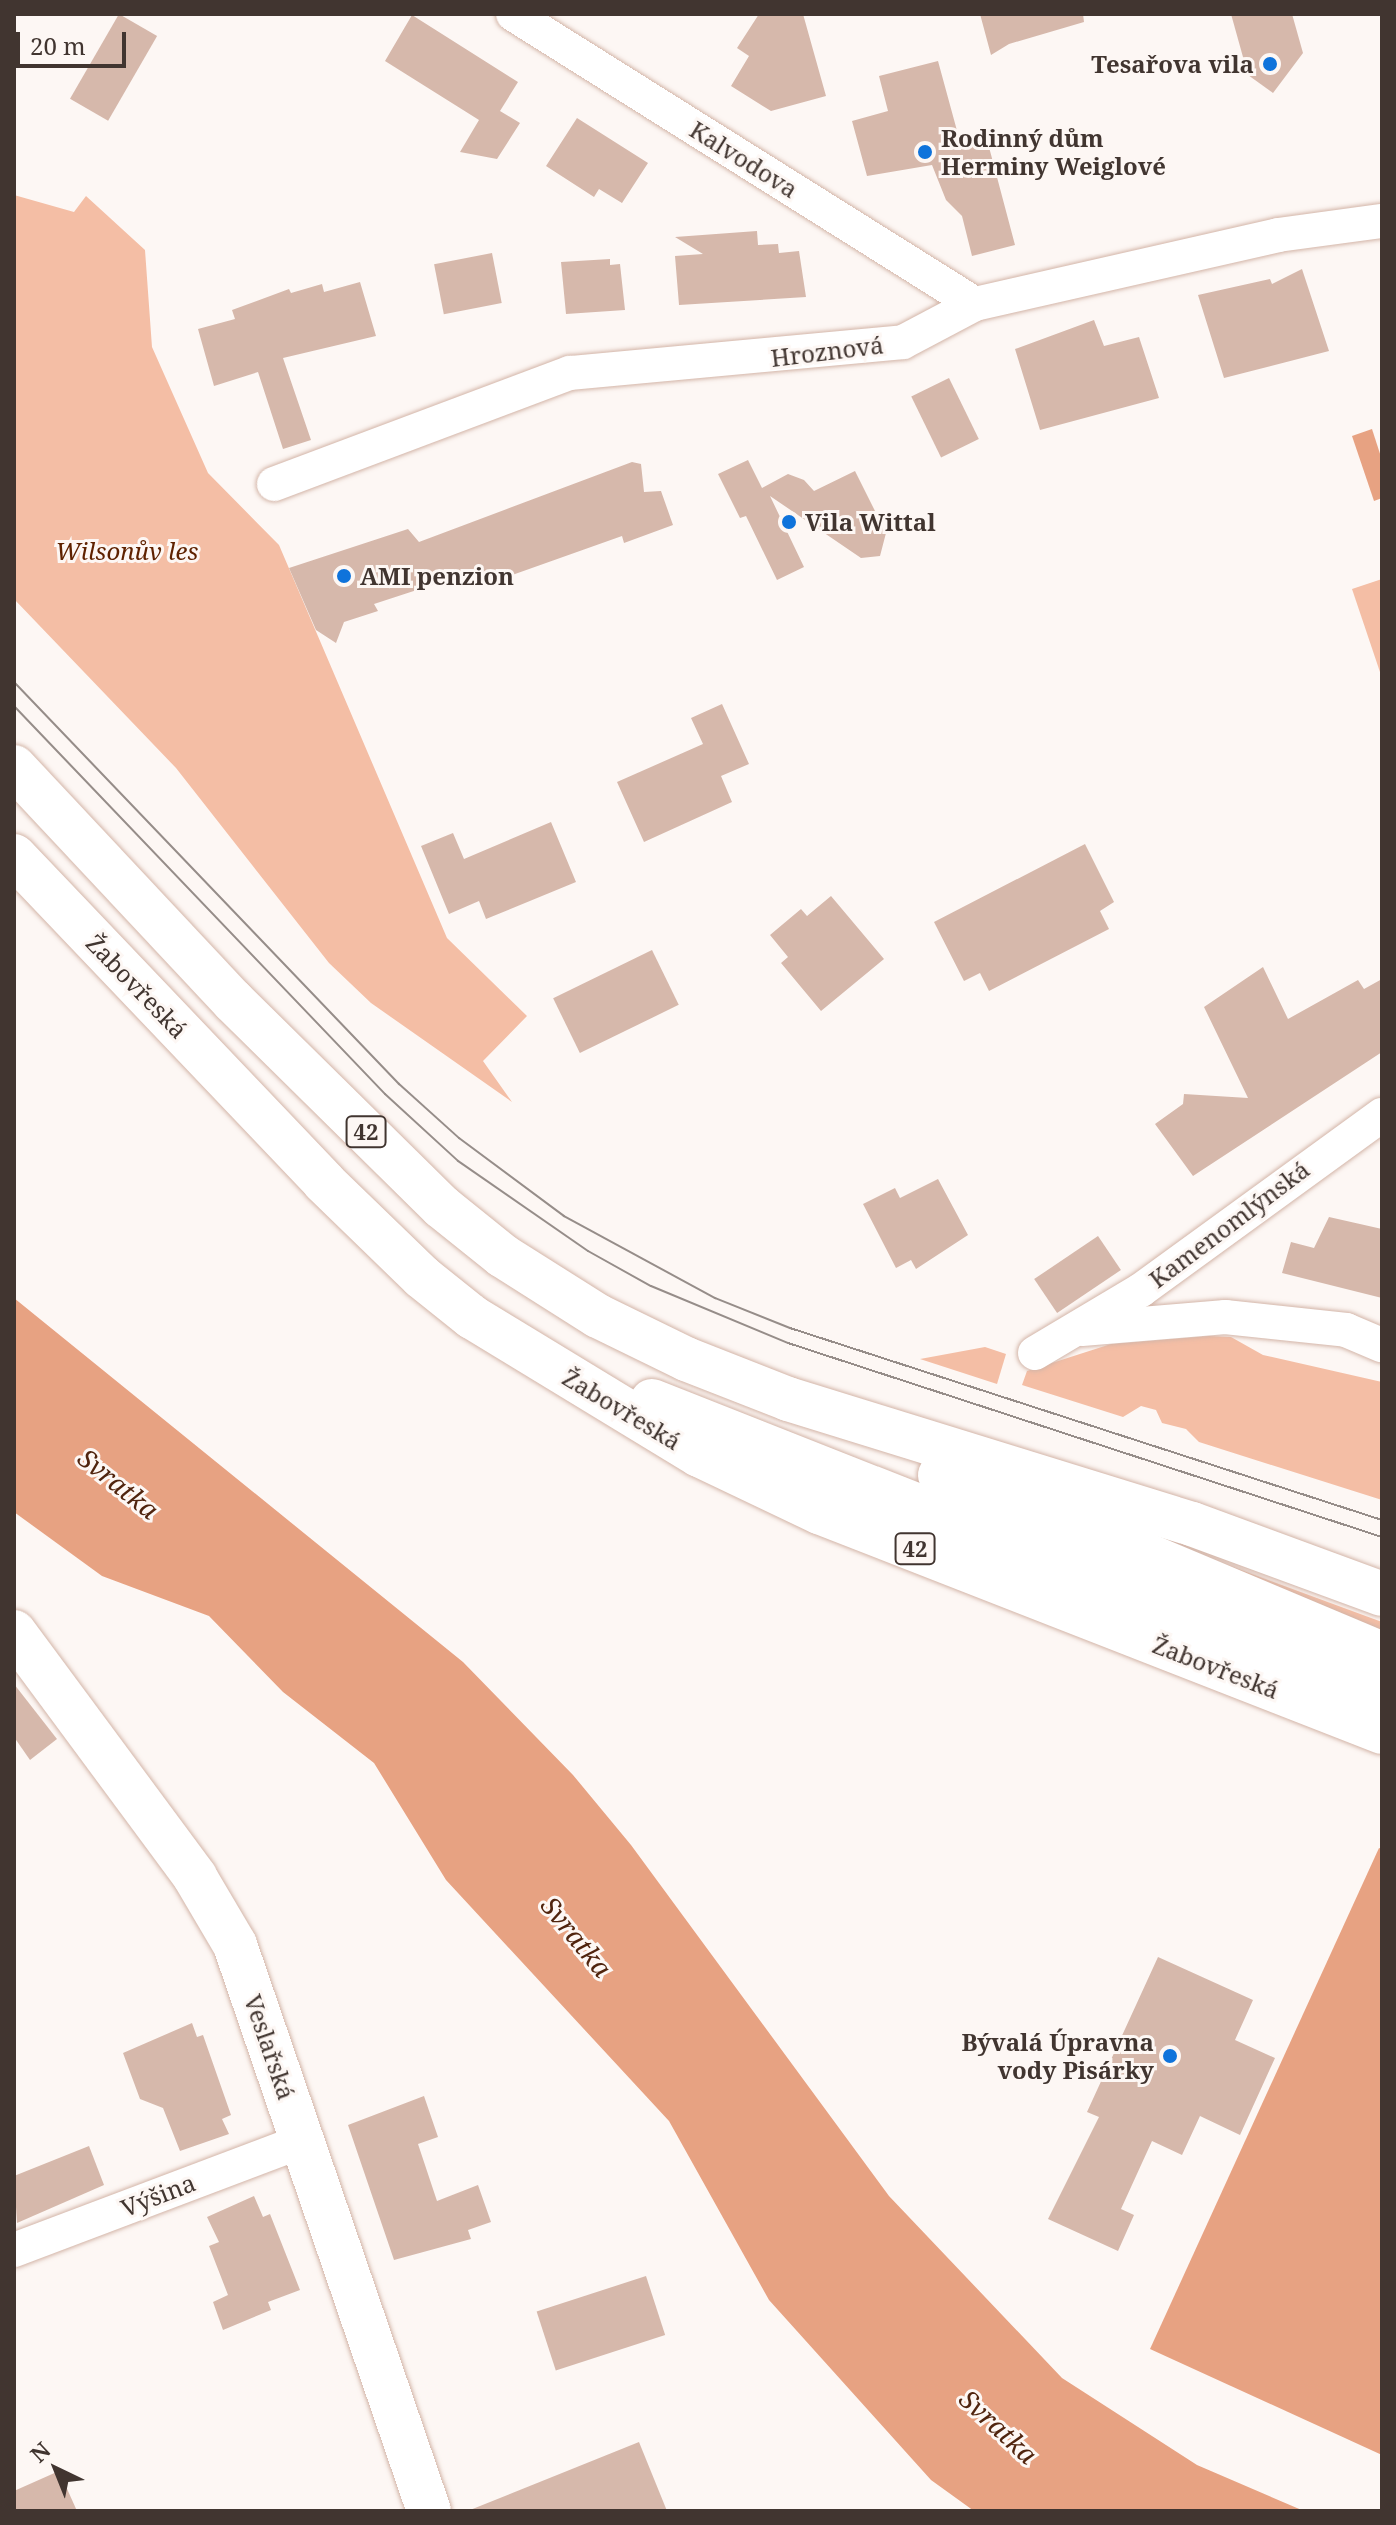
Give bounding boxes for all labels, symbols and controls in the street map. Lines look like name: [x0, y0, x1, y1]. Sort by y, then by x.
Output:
scale bar: [20, 16, 130, 66]
text: 20 m: [30, 29, 86, 62]
place label: Tesařova vila: [1091, 50, 1254, 78]
marker: Tesařova vila: [1261, 55, 1279, 73]
street label: Kalvodova: [685, 115, 803, 203]
place label: Rodinný dům Herminy Weiglové: [941, 124, 1166, 180]
marker: Rodinný dům Herminy Weiglové: [916, 143, 934, 161]
street label: Hroznová: [769, 330, 885, 372]
place label: Vila Wittal: [805, 508, 936, 536]
marker: Vila Wittal: [780, 513, 798, 531]
park label: Wilsonův les: [56, 537, 198, 565]
place label: AMI penzion: [360, 562, 514, 590]
marker: AMI penzion: [335, 567, 353, 585]
street label: Žabovřeská: [81, 928, 193, 1044]
road number: 42: [344, 1114, 388, 1150]
street label: Kamenomlýnská: [1143, 1155, 1315, 1293]
street label: Žabovřeská: [558, 1362, 686, 1456]
water label: Svratka: [72, 1442, 164, 1526]
road number: 42: [893, 1531, 937, 1567]
street label: Žabovřeská: [1149, 1630, 1283, 1704]
water label: Svratka: [534, 1891, 618, 1983]
street label: Veslařská: [239, 1991, 301, 2103]
place label: Bývalá Úpravna vody Pisárky: [962, 2028, 1154, 2084]
marker: Bývalá Úpravna vody Pisárky: [1161, 2047, 1179, 2065]
street label: Výšina: [117, 2168, 199, 2222]
water label: Svratka: [953, 2383, 1043, 2471]
north arrow: [16, 2429, 96, 2509]
text: N: [23, 2435, 56, 2468]

